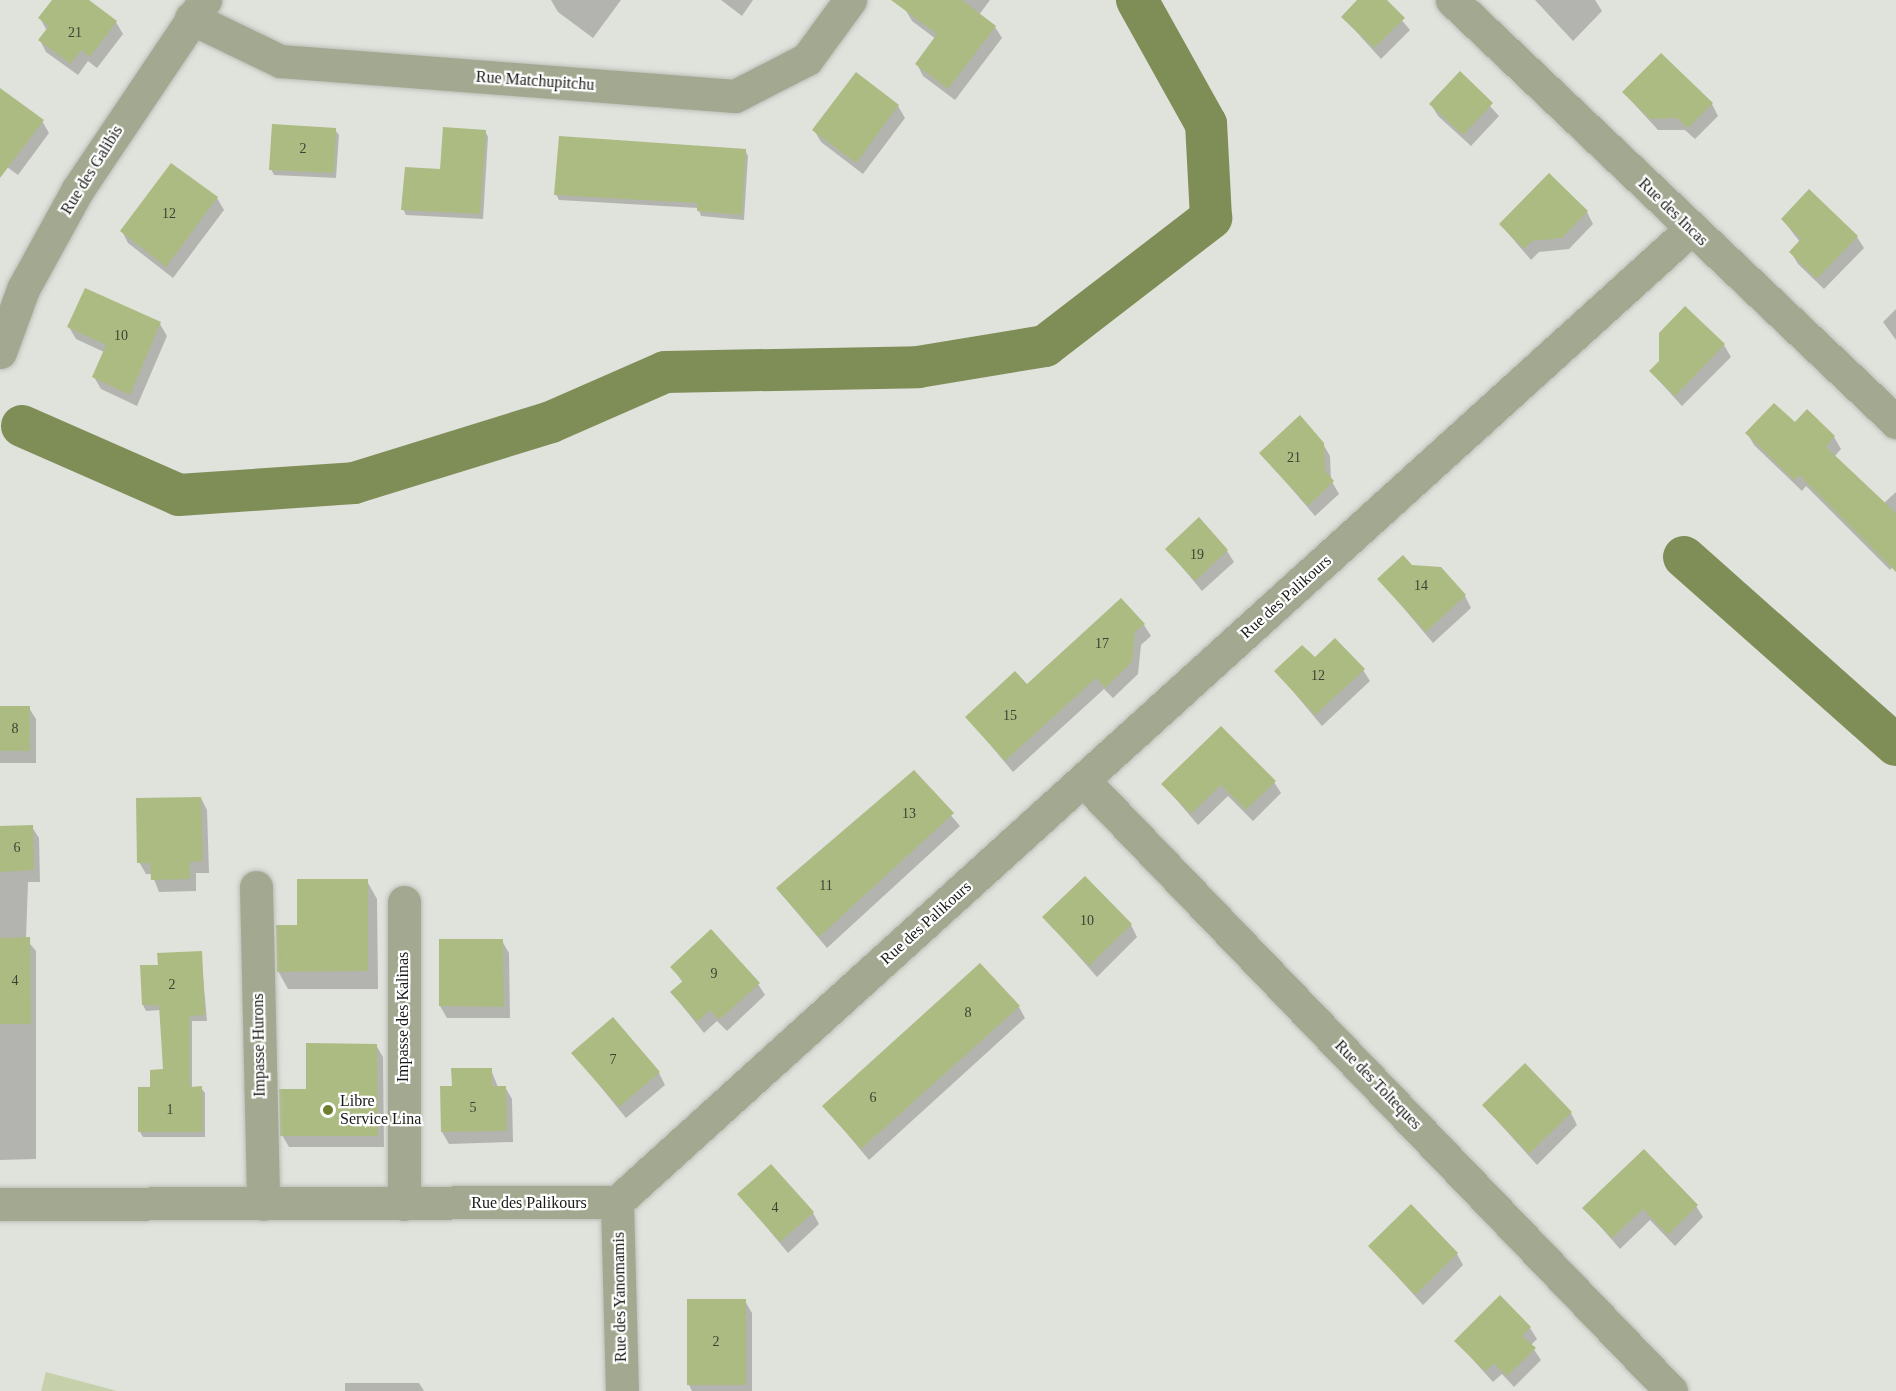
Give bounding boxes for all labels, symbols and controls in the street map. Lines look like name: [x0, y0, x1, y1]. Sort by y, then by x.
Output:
house number: 21: [68, 25, 82, 41]
street label: Rue Matchupitchu: [475, 67, 595, 95]
street label: Rue des Galibis: [57, 122, 127, 218]
house number: 2: [300, 141, 306, 157]
street label: Rue des Incas: [1634, 174, 1712, 250]
house number: 12: [162, 206, 176, 222]
house number: 10: [114, 328, 128, 344]
house number: 21: [1287, 450, 1301, 466]
house number: 19: [1190, 547, 1204, 563]
street label: Rue des Palikours: [1237, 551, 1335, 643]
house number: 14: [1414, 578, 1428, 594]
house number: 17: [1095, 636, 1109, 652]
house number: 12: [1311, 668, 1325, 684]
house number: 15: [1003, 708, 1017, 724]
house number: 8: [12, 721, 18, 737]
house number: 13: [902, 806, 916, 822]
house number: 6: [14, 840, 20, 856]
street label: Rue des Palikours: [877, 877, 975, 969]
house number: 11: [819, 878, 833, 894]
house number: 10: [1080, 913, 1094, 929]
street label: Impasse des Kalinas: [393, 952, 413, 1082]
house number: 9: [710, 966, 718, 982]
house number: 4: [12, 973, 18, 989]
house number: 2: [168, 977, 176, 993]
street label: Impasse Hurons: [248, 993, 270, 1097]
house number: 8: [964, 1005, 972, 1021]
street label: Rue des Tolteques: [1330, 1036, 1426, 1134]
house number: 7: [610, 1052, 616, 1068]
house number: 6: [870, 1090, 876, 1106]
place label: Libre Service Lina: [340, 1091, 421, 1129]
house number: 5: [470, 1100, 476, 1116]
house number: 1: [166, 1102, 174, 1118]
marker: Libre Service Lina: [321, 1103, 335, 1117]
street label: Rue des Palikours: [471, 1193, 587, 1213]
house number: 4: [771, 1200, 778, 1216]
street label: Rue des Yanomamis: [609, 1231, 631, 1363]
house number: 2: [712, 1334, 720, 1350]

